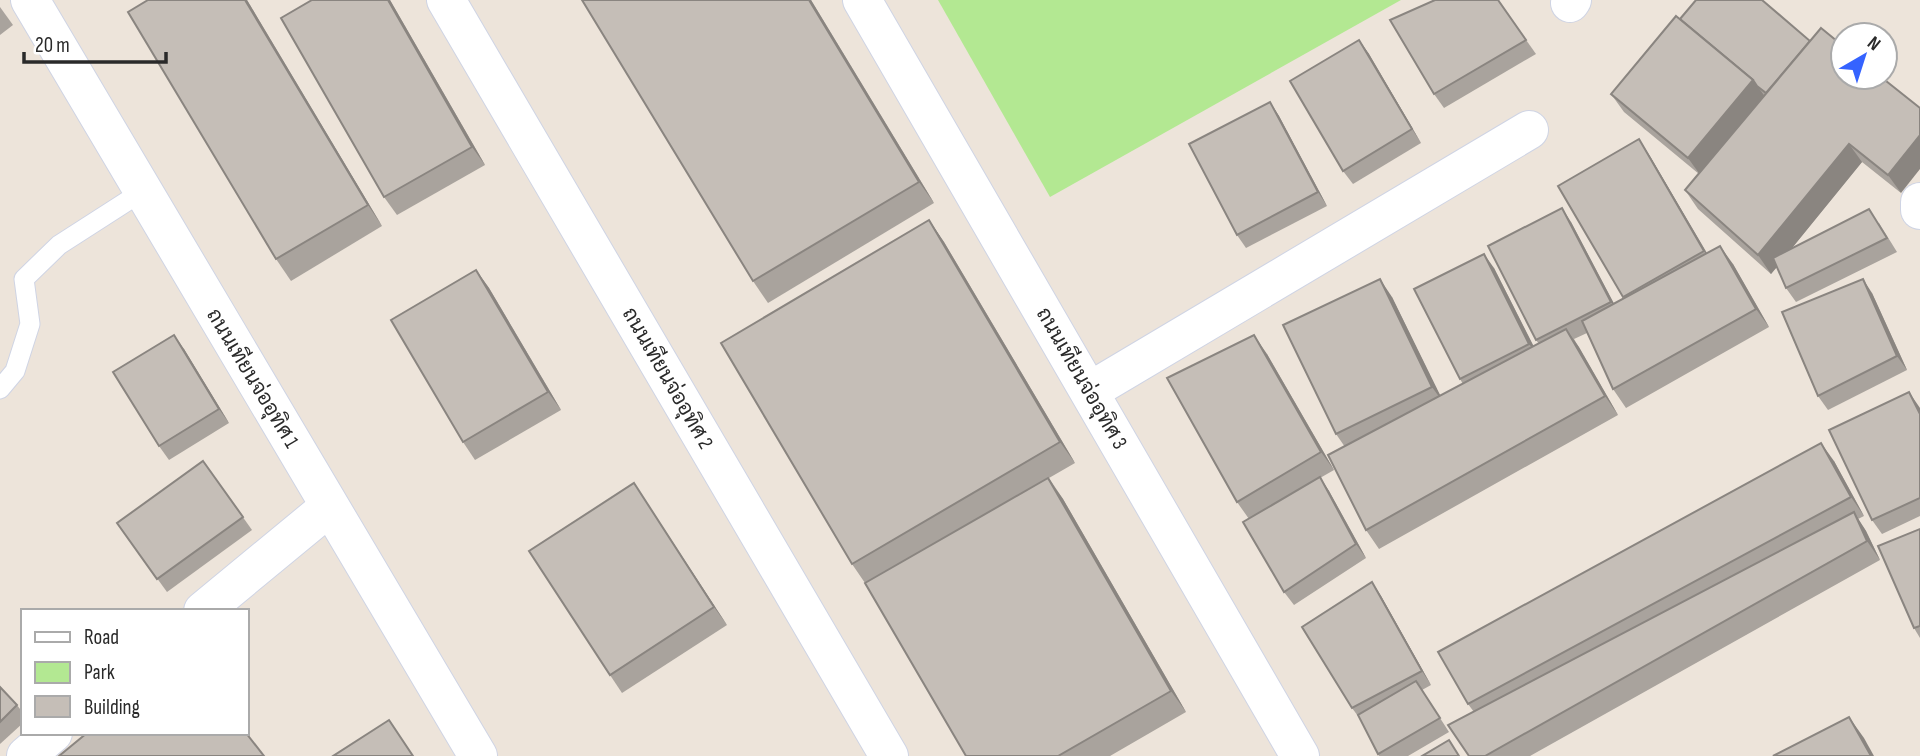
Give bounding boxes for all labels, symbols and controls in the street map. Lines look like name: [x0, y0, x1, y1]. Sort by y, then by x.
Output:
scale bar: [24, 21, 166, 65]
north arrow: [1829, 21, 1899, 91]
text: N: [1863, 32, 1885, 56]
text: 20 m: [35, 33, 70, 58]
street label: ถนนเทียนจ่ออุทิศ 2: [616, 302, 719, 454]
street label: ถนนเทียนจ่ออุทิศ 3: [1030, 302, 1133, 454]
street label: ถนนเทียนจ่ออุทิศ 1: [200, 304, 305, 454]
legend: [21, 609, 248, 735]
text: Road: [84, 625, 119, 650]
text: Park: [84, 660, 115, 685]
text: Building: [84, 695, 140, 720]

